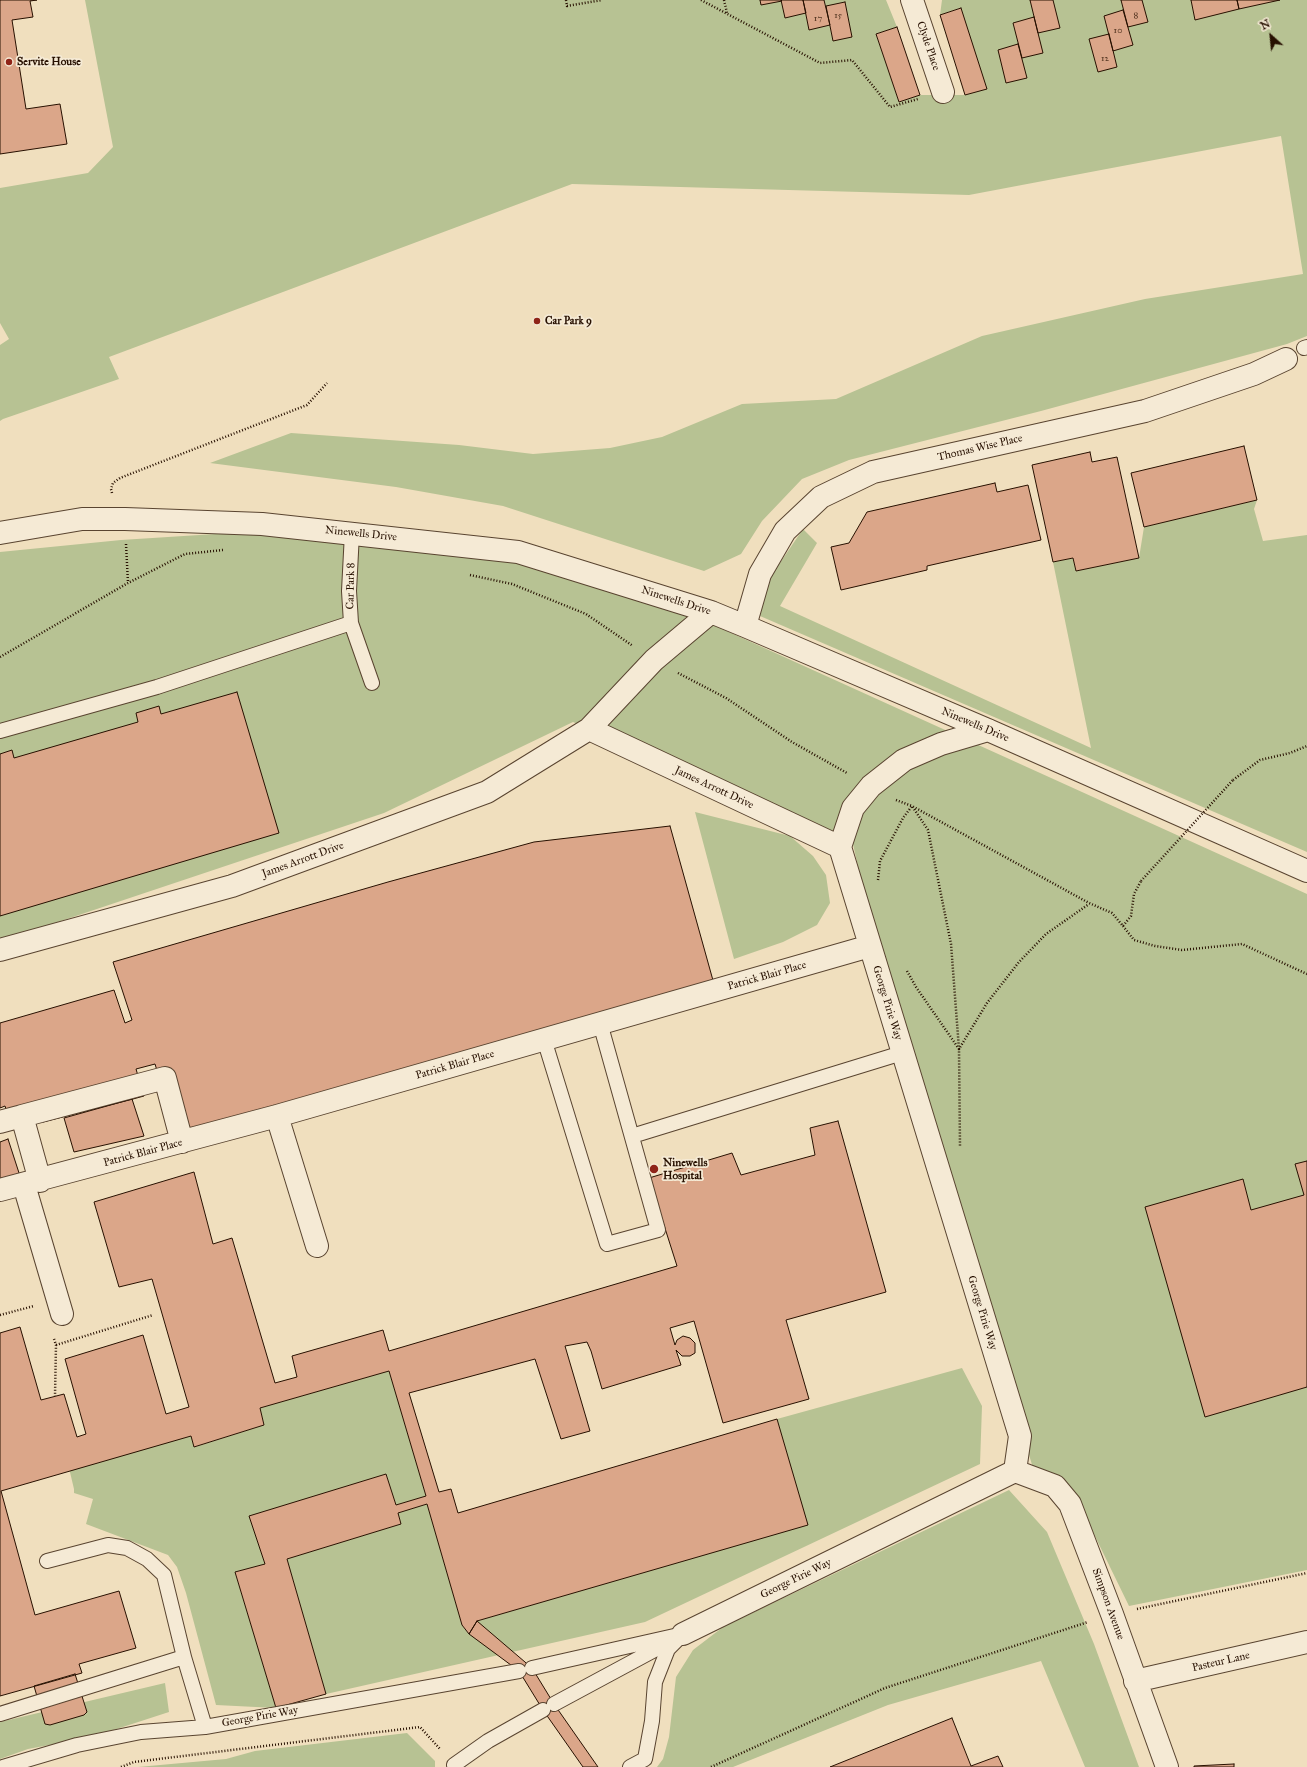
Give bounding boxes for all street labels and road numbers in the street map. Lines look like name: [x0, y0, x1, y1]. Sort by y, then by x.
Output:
street label: Clyde Place: [913, 20, 943, 72]
street label: Thomas Wise Place: [936, 432, 1024, 464]
street label: Ninewells Drive: [324, 524, 398, 544]
street label: Car Park 8: [344, 563, 358, 609]
street label: Ninewells Drive: [640, 584, 712, 618]
street label: Ninewells Drive: [939, 705, 1011, 745]
street label: James Arrott Drive: [672, 764, 756, 812]
street label: James Arrott Drive: [260, 839, 346, 881]
street label: Patrick Blair Place: [726, 958, 808, 994]
street label: George Pirie Way: [869, 964, 905, 1042]
street label: Patrick Blair Place: [414, 1047, 496, 1083]
street label: Patrick Blair Place: [102, 1136, 184, 1170]
street label: George Pirie Way: [964, 1274, 1000, 1352]
street label: George Pirie Way: [758, 1556, 834, 1602]
street label: Simpson Avenue: [1089, 1566, 1127, 1642]
street label: Pasteur Lane: [1191, 1649, 1251, 1675]
street label: George Pirie Way: [221, 1704, 299, 1730]

